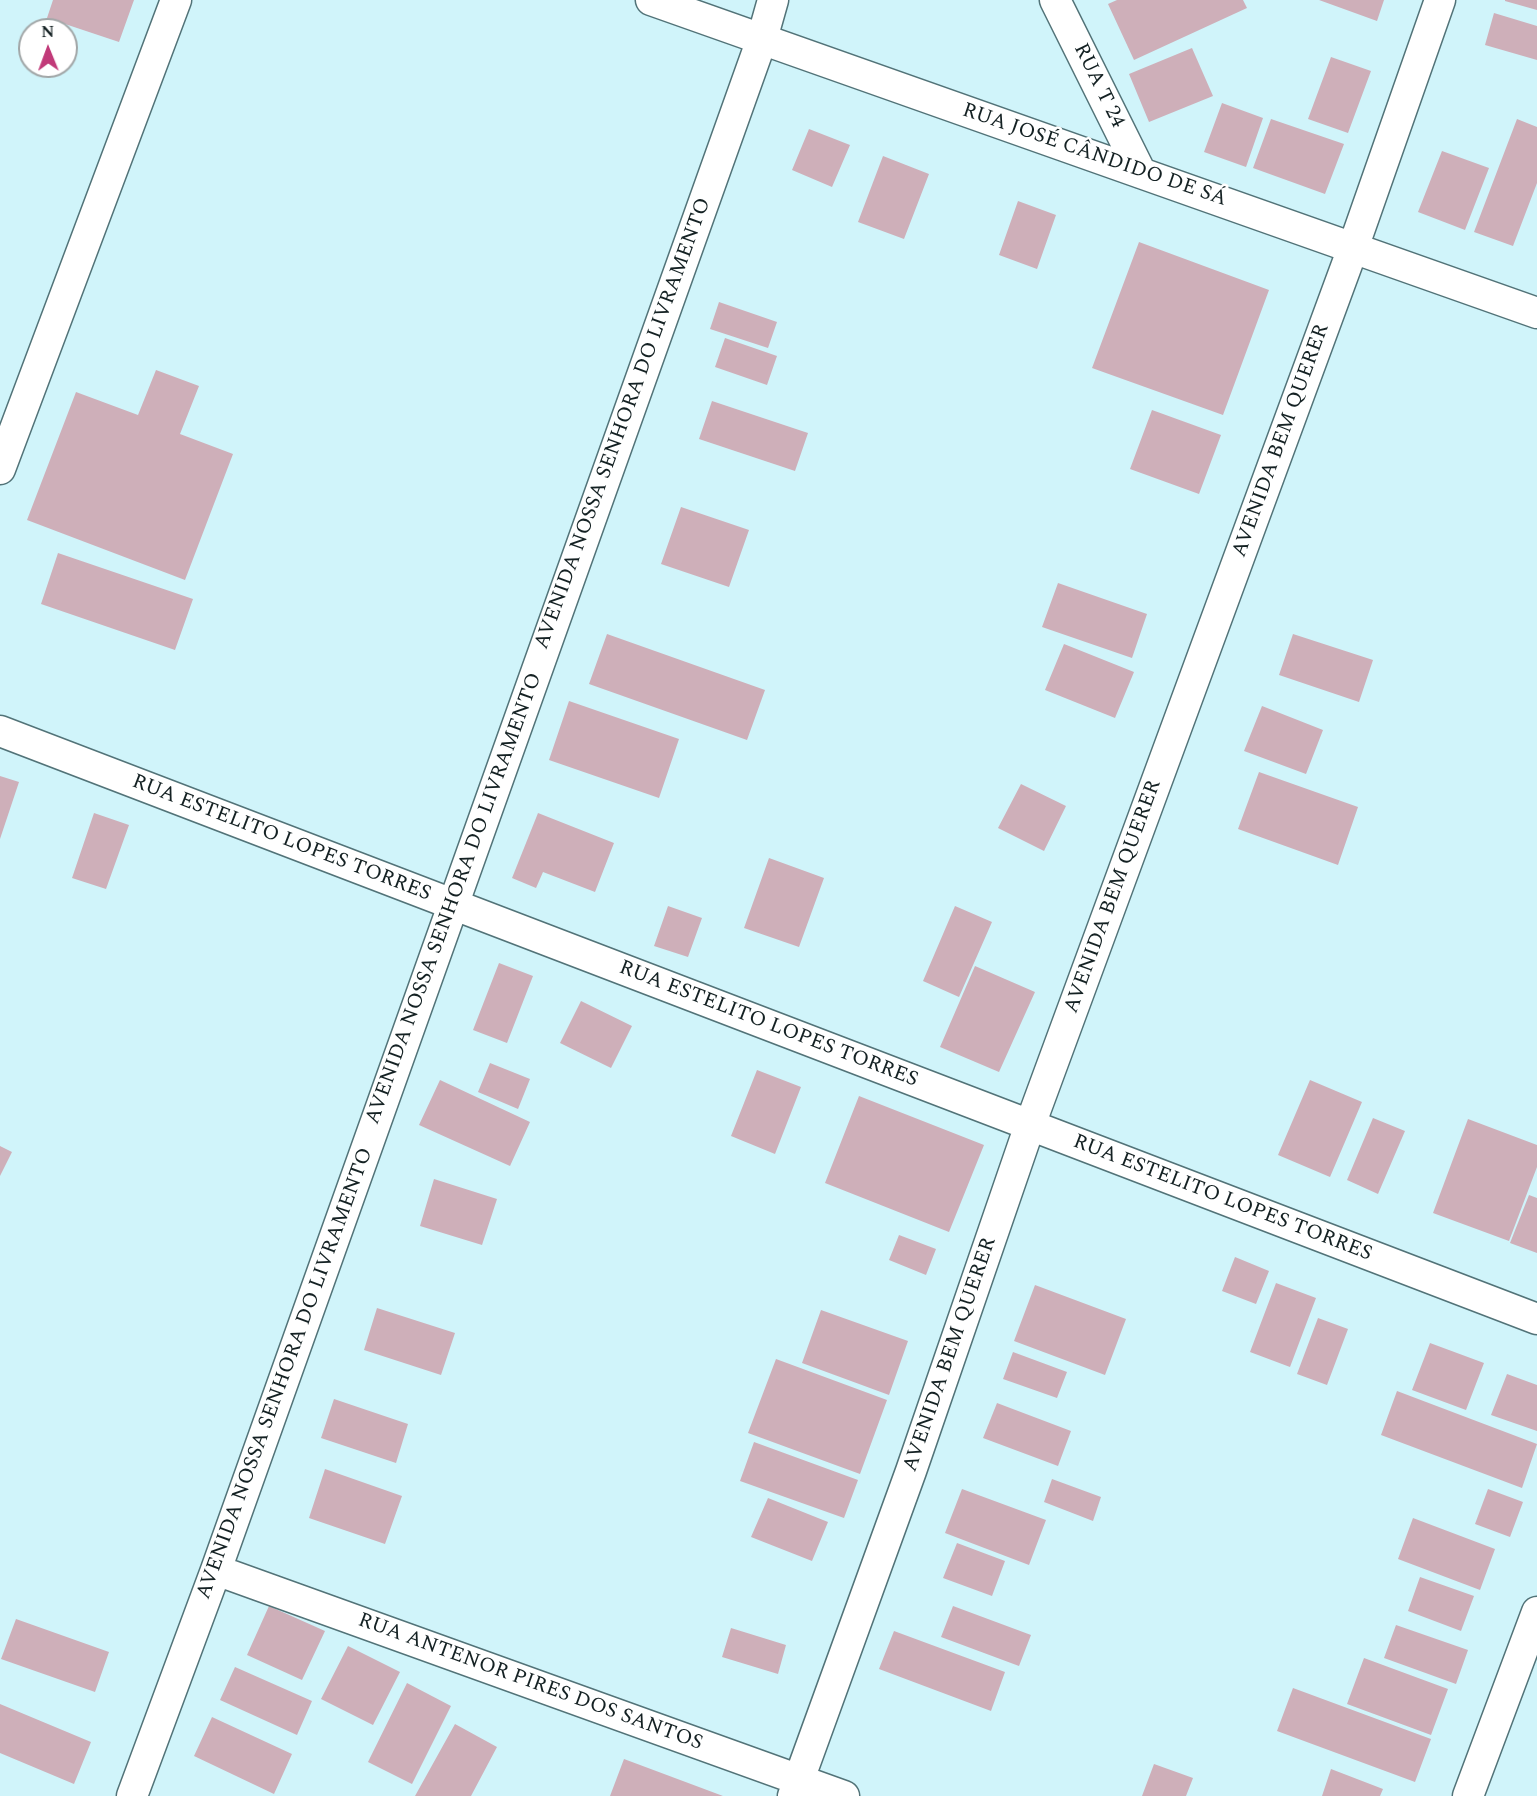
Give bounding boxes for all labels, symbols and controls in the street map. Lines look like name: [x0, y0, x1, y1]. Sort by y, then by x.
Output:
north arrow: [18, 18, 78, 78]
text: N: [41, 20, 54, 44]
street label: RUA T 24: [1067, 40, 1129, 132]
street label: RUA JOSÉ CÂNDIDO DE SÁ: [958, 99, 1230, 213]
street label: AVENIDA NOSSA SENHORA DO LIVRAMENTO: [530, 195, 718, 653]
street label: AVENIDA BEM QUERER: [1228, 321, 1336, 561]
street label: AVENIDA NOSSA SENHORA DO LIVRAMENTO: [361, 670, 549, 1128]
street label: RUA ESTELITO LOPES TORRES: [128, 770, 434, 908]
street label: AVENIDA BEM QUERER: [1060, 777, 1168, 1017]
street label: RUA ESTELITO LOPES TORRES: [615, 956, 921, 1094]
street label: RUA ESTELITO LOPES TORRES: [1069, 1130, 1375, 1268]
street label: AVENIDA NOSSA SENHORA DO LIVRAMENTO: [192, 1145, 380, 1603]
street label: AVENIDA BEM QUERER: [899, 1234, 1003, 1476]
street label: RUA ANTENOR PIRES DOS SANTOS: [354, 1609, 706, 1757]

